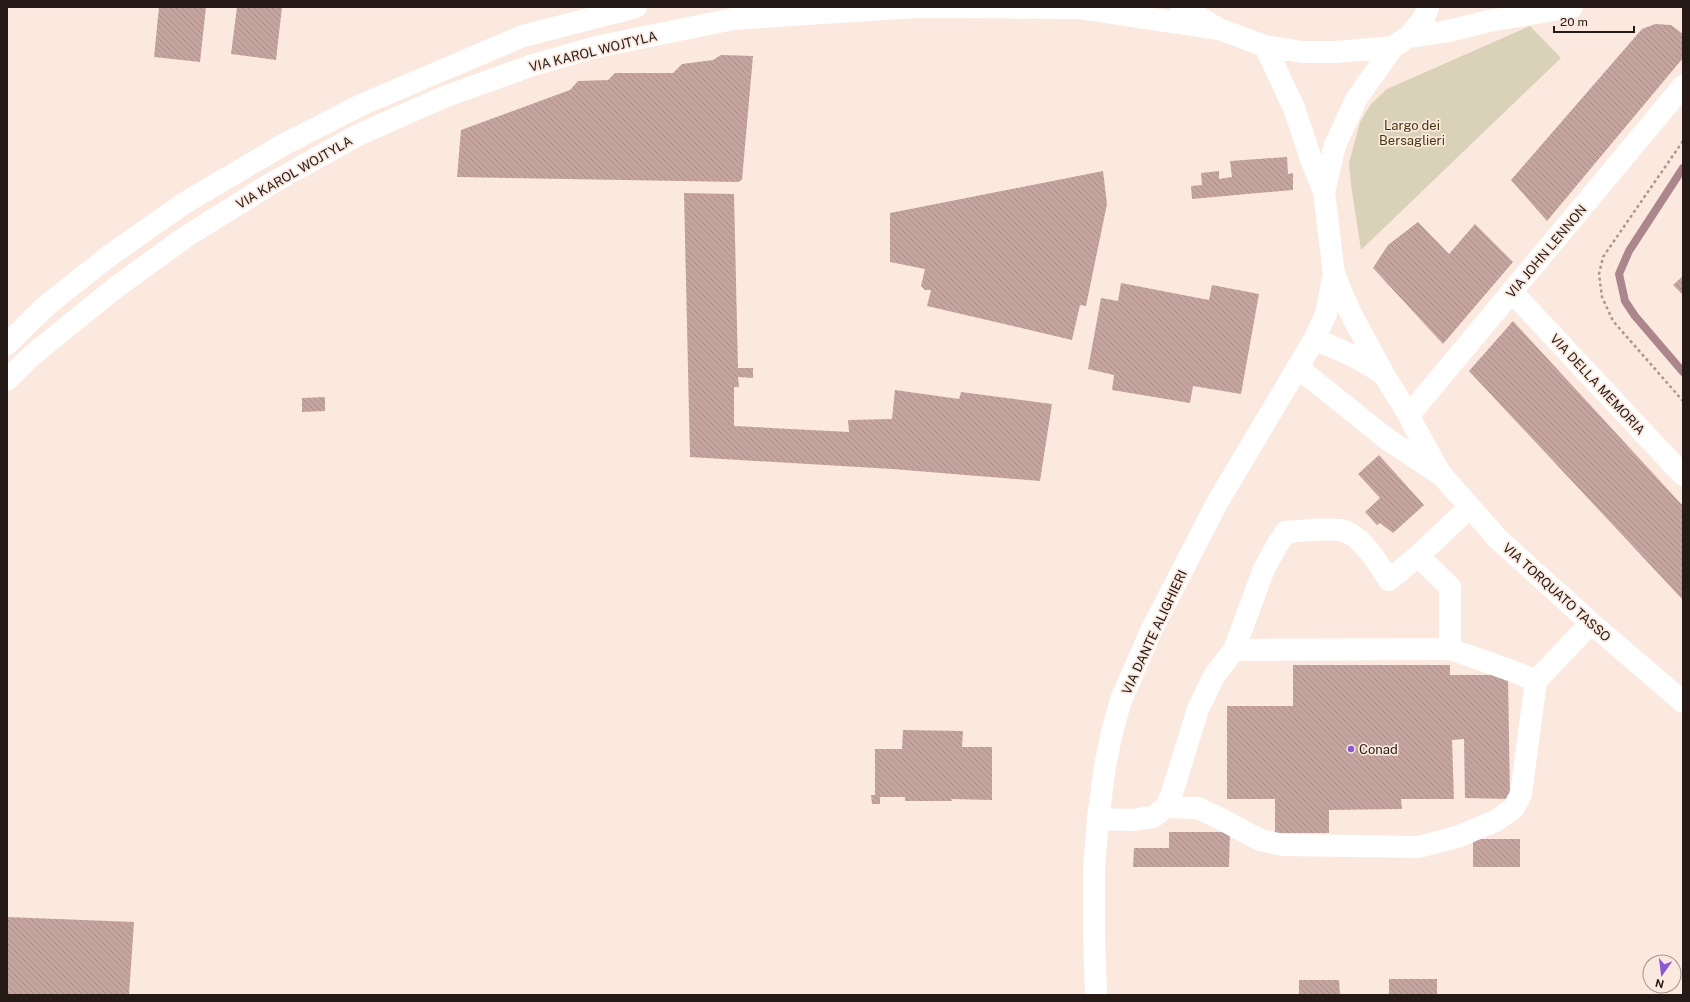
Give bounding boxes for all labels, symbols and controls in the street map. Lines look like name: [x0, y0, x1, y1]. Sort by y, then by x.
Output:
scale bar: [1554, 8, 1634, 34]
text: 20 m: [1560, 15, 1588, 29]
street label: VIA KAROL WOJTYLA: [528, 28, 659, 75]
park label: Largo dei Bersaglieri: [1379, 118, 1445, 148]
street label: VIA KAROL WOJTYLA: [234, 133, 355, 212]
street label: VIA JOHN LENNON: [1503, 202, 1590, 301]
street label: VIA DELLA MEMORIA: [1547, 331, 1648, 438]
street label: VIA TORQUATO TASSO: [1500, 540, 1614, 645]
street label: VIA DANTE ALIGHIERI: [1119, 568, 1190, 697]
place label: Conad: [1359, 742, 1398, 757]
marker: Conad: [1346, 744, 1356, 754]
north arrow: [1642, 954, 1682, 994]
text: N: [1654, 977, 1665, 991]

